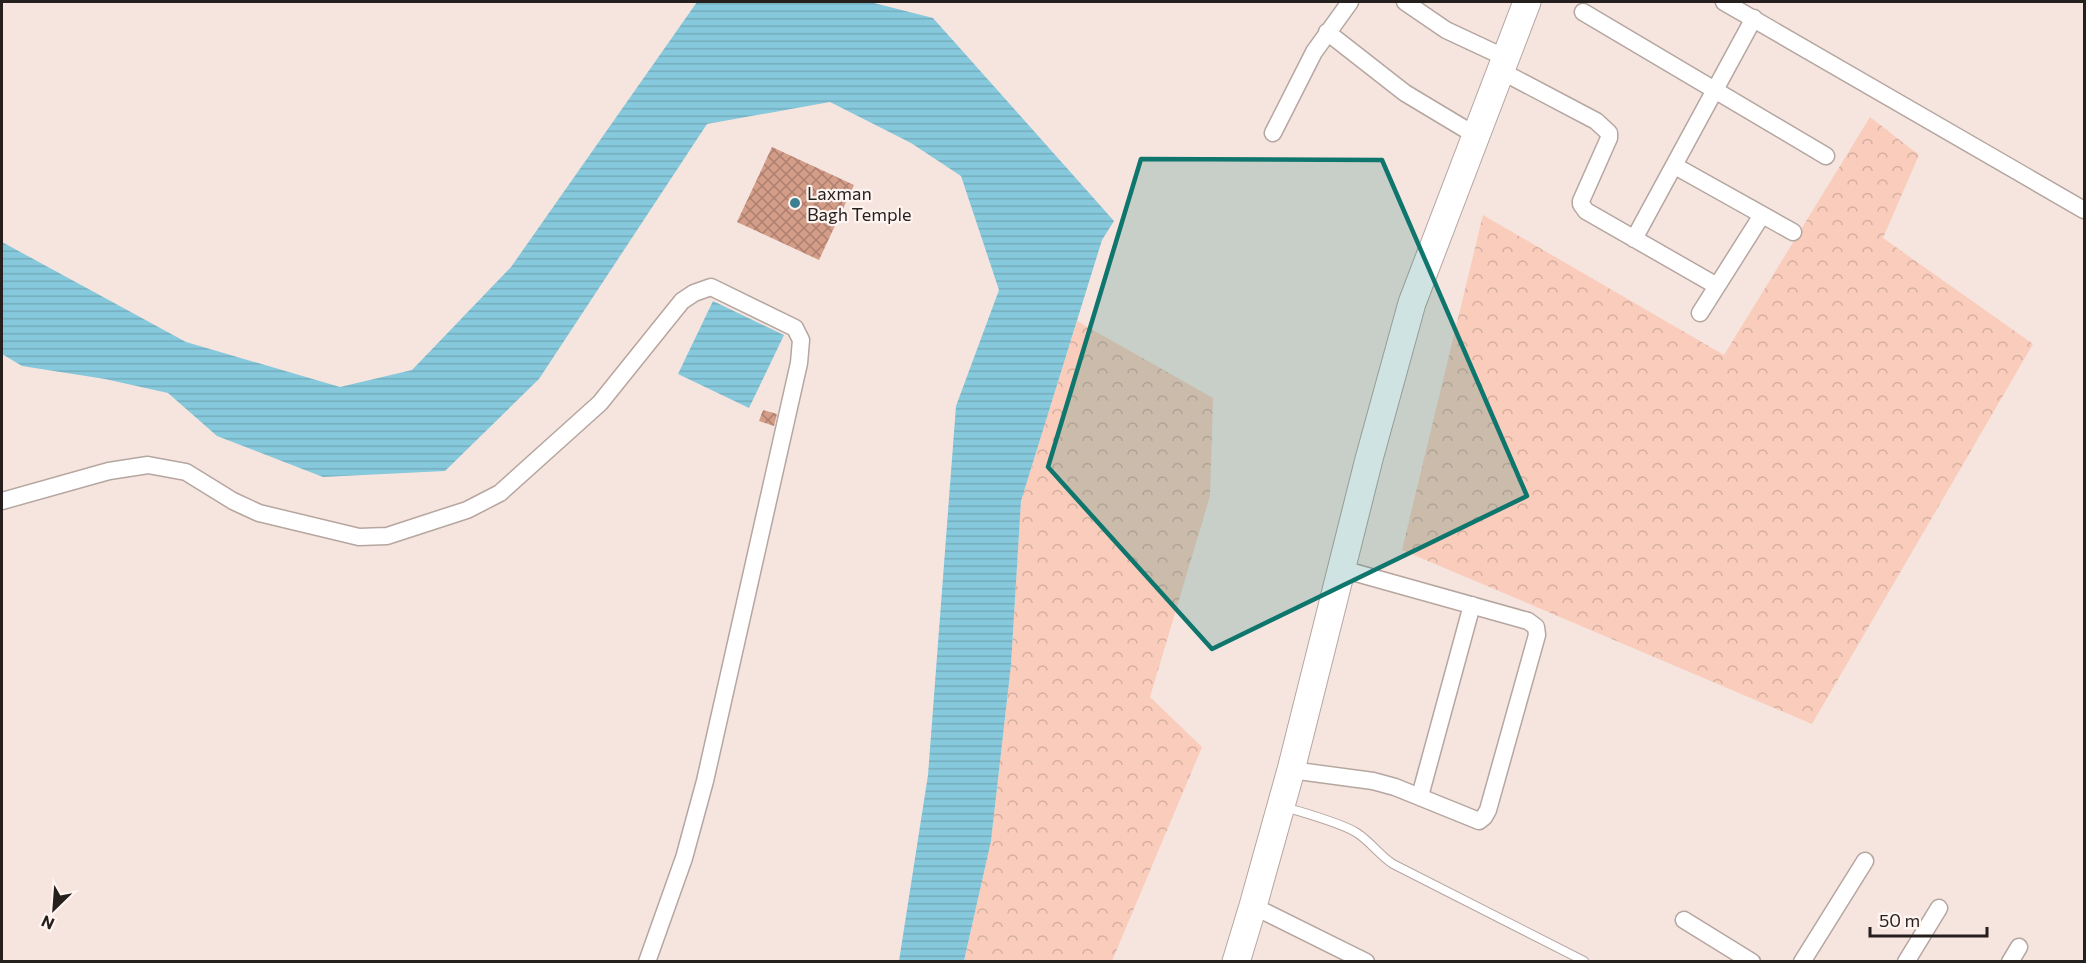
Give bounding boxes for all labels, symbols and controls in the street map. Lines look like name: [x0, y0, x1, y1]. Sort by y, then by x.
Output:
place label: Laxman Bagh Temple: [807, 182, 912, 225]
marker: Laxman Bagh Temple: [788, 196, 802, 210]
north arrow: [24, 879, 84, 939]
scale bar: [1870, 900, 1987, 938]
text: 50 m: [1879, 909, 1920, 931]
text: N: [38, 912, 57, 934]

